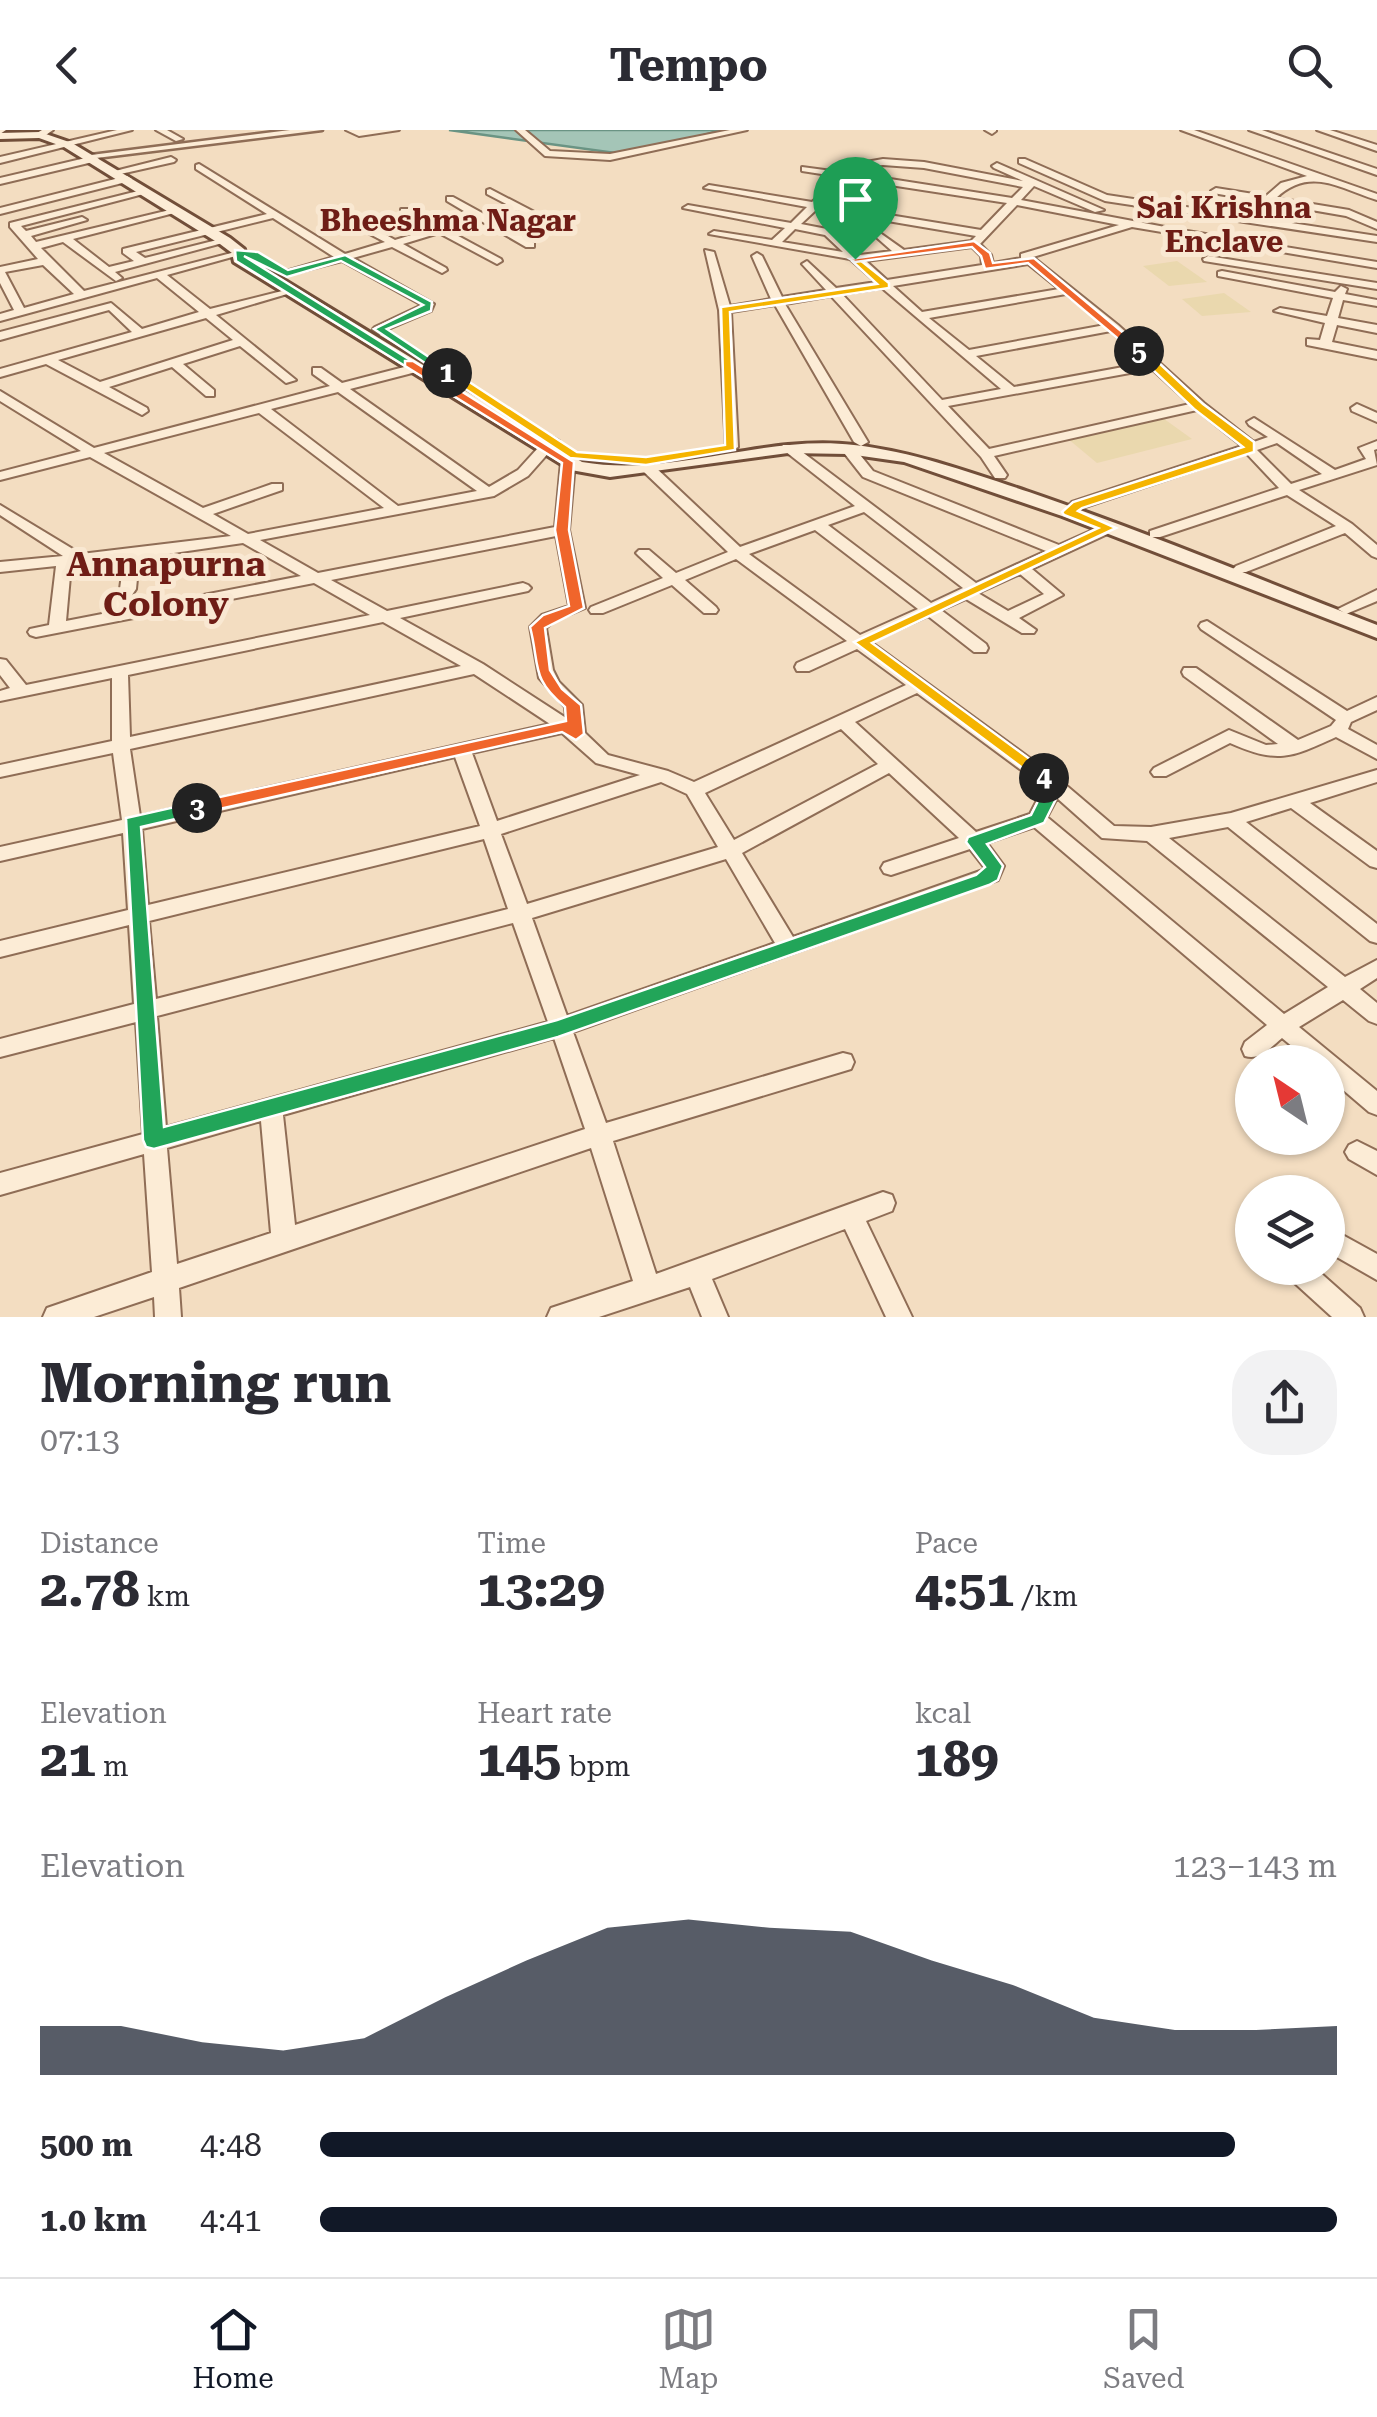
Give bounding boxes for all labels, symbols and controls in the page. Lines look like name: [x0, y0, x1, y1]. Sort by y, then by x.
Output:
icon: back: [40, 38, 95, 93]
icon: search: [1282, 38, 1337, 93]
text: Tempo: [609, 39, 768, 92]
pin: [813, 157, 898, 260]
icon: arrive: [828, 172, 883, 227]
district label: Sai Krishna Enclave: [1137, 190, 1312, 259]
district label: Bheeshma Nagar: [320, 203, 576, 238]
pin: 5: [1114, 326, 1164, 376]
text: 5: [1131, 334, 1147, 367]
pin: 1: [422, 348, 472, 398]
text: 1: [439, 356, 455, 389]
district label: Annapurna Colony: [66, 544, 266, 625]
pin: 4: [1019, 753, 1069, 803]
text: 4: [1036, 761, 1052, 794]
pin: 3: [172, 783, 222, 833]
text: 3: [189, 791, 205, 824]
north arrow: [1235, 1045, 1345, 1155]
map controls: [1235, 1045, 1345, 1285]
button: layers: [1235, 1175, 1345, 1285]
button: share: [1232, 1350, 1337, 1455]
text: Morning run: [40, 1351, 391, 1415]
text: 07:13: [40, 1421, 120, 1459]
text: Distance: [40, 1527, 159, 1560]
text: Time: [477, 1527, 546, 1560]
text: Pace: [915, 1527, 978, 1560]
text: 2.78: [40, 1560, 140, 1618]
text: 13:29: [477, 1560, 605, 1618]
text: 4:51: [915, 1560, 1014, 1618]
text: km: [140, 1580, 190, 1613]
text: /km: [1014, 1580, 1078, 1613]
text: Elevation: [40, 1697, 167, 1730]
text: Heart rate: [477, 1697, 612, 1730]
text: kcal: [915, 1697, 971, 1730]
text: 21: [40, 1730, 96, 1788]
text: 145: [477, 1730, 561, 1788]
text: 189: [915, 1730, 999, 1788]
text: m: [96, 1750, 129, 1783]
text: bpm: [561, 1750, 630, 1783]
text: Elevation: [40, 1847, 185, 1885]
text: 123–143 m: [1173, 1847, 1337, 1885]
text: 500 m: [40, 2126, 133, 2164]
text: 4:48: [200, 2126, 262, 2164]
text: 1.0 km: [40, 2201, 147, 2239]
text: 4:41: [200, 2201, 262, 2239]
tab: Home: [192, 2302, 274, 2395]
tab: Map: [659, 2302, 718, 2395]
tab: Saved: [1103, 2302, 1185, 2395]

